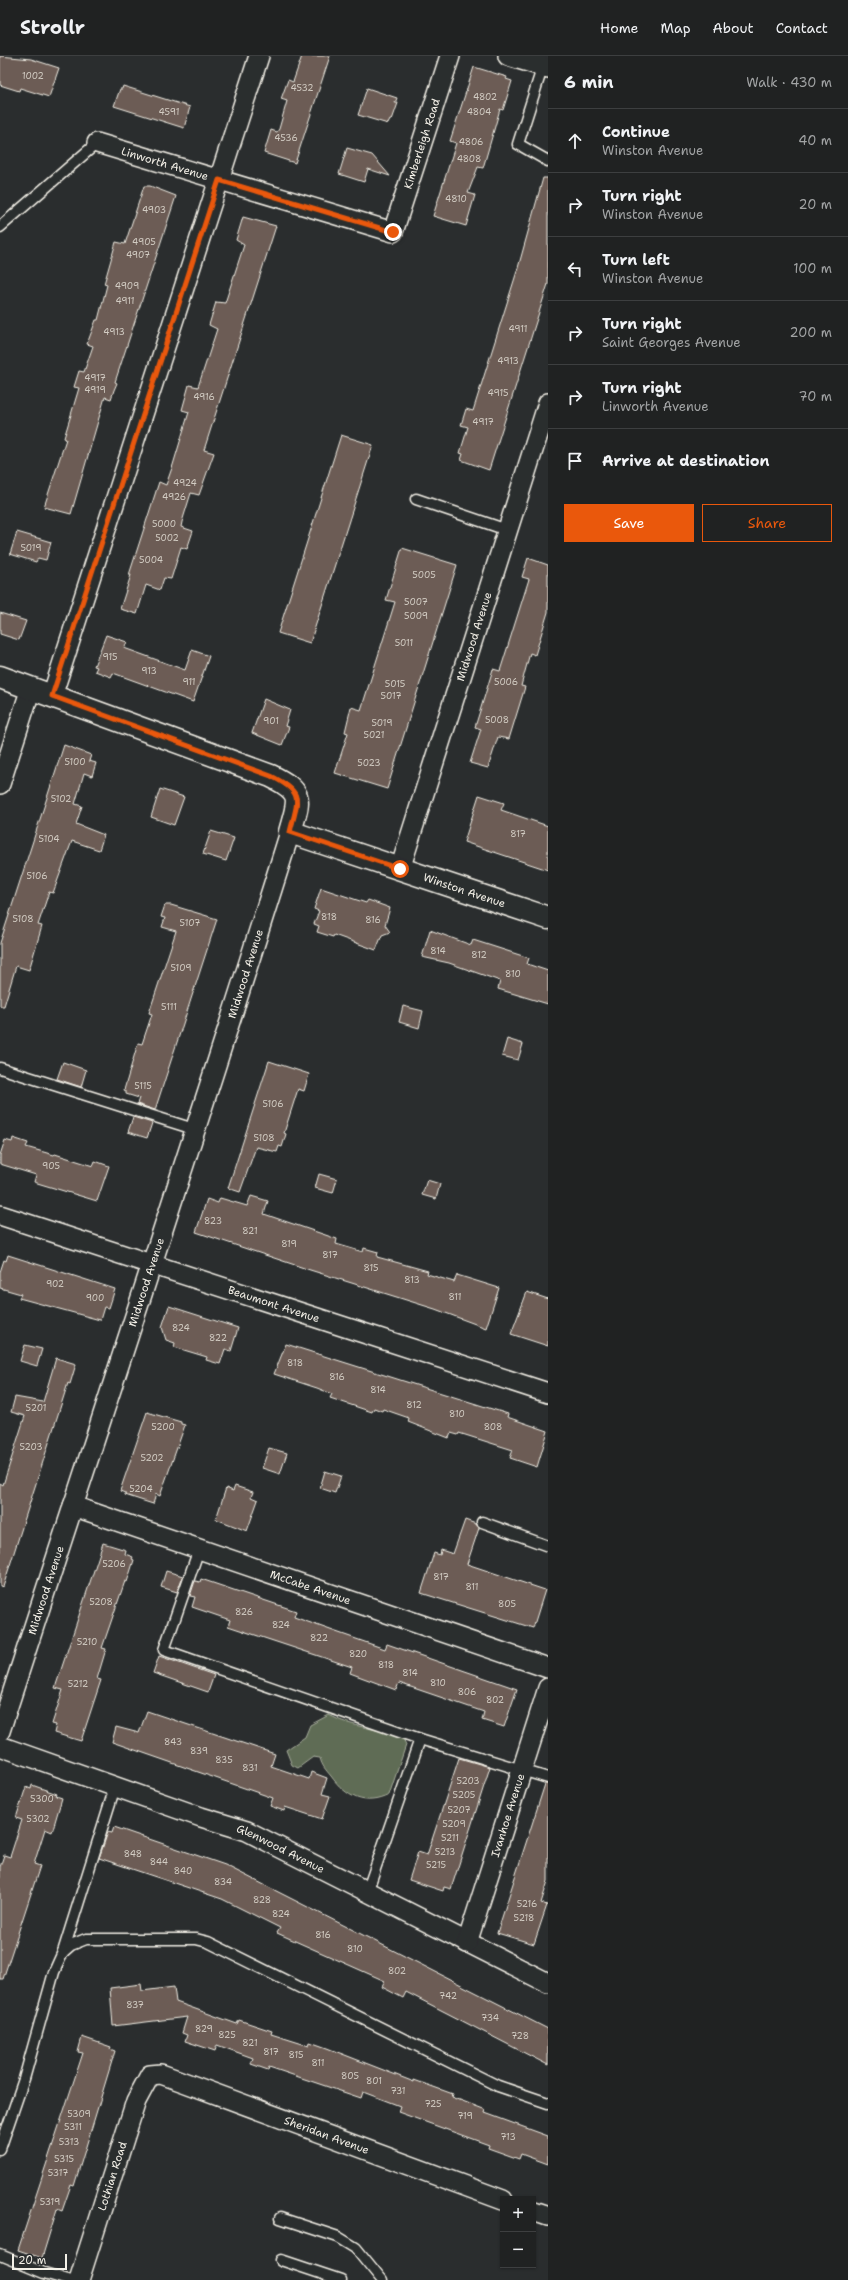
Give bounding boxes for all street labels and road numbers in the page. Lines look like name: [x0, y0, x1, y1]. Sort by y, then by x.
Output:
street label: Kimberleigh Road: [400, 97, 443, 191]
street label: Linworth Avenue: [120, 143, 210, 184]
street label: Midwood Avenue: [453, 590, 495, 683]
street label: Winston Avenue: [421, 869, 507, 911]
street label: Midwood Avenue: [224, 927, 266, 1020]
street label: Midwood Avenue: [125, 1236, 167, 1329]
street label: Beaumont Avenue: [226, 1282, 322, 1326]
street label: Midwood Avenue: [24, 1544, 67, 1637]
street label: McCabe Avenue: [268, 1566, 353, 1608]
street label: Ivanhoe Avenue: [487, 1772, 528, 1859]
street label: Glenwood Avenue: [235, 1821, 327, 1876]
street label: Sheridan Avenue: [282, 2112, 371, 2158]
street label: Lothian Road: [94, 2140, 130, 2213]

